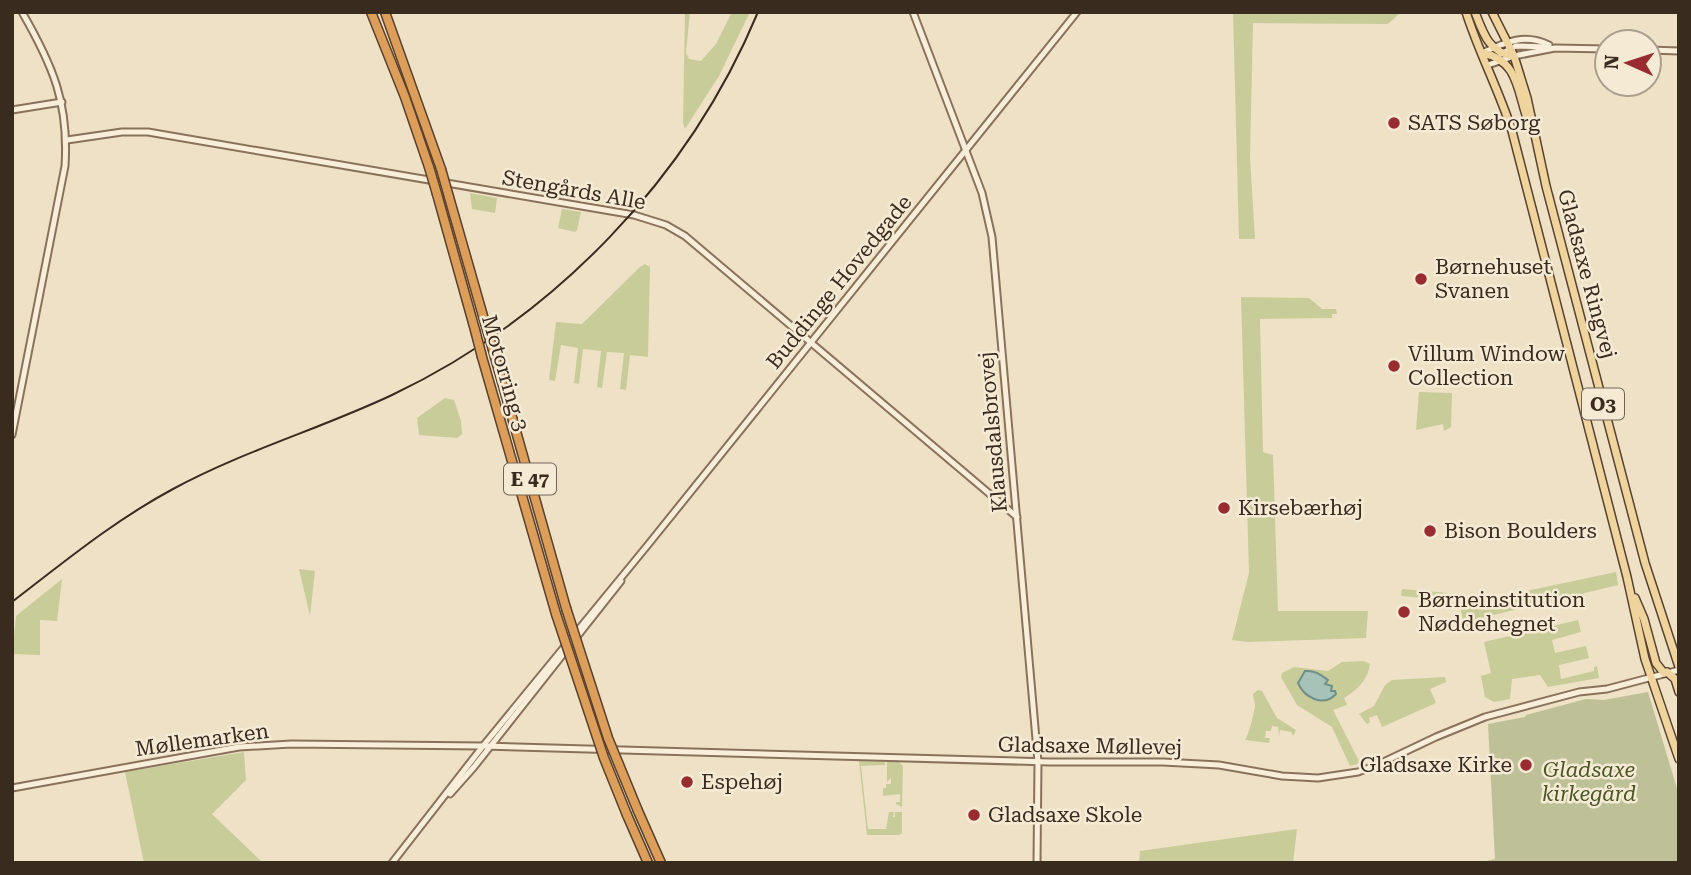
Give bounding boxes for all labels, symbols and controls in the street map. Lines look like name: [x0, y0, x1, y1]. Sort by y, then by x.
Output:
north arrow: [1593, 28, 1663, 98]
text: N: [1600, 54, 1623, 70]
place label: SATS Søborg: [1408, 111, 1540, 135]
marker: SATS Søborg: [1386, 115, 1402, 131]
street label: Stengårds Alle: [500, 166, 648, 214]
street label: Gladsaxe Ringvej: [1553, 187, 1621, 361]
street label: Buddinge Hovedgade: [761, 190, 917, 374]
place label: Børnehuset Svanen: [1435, 255, 1551, 303]
marker: Børnehuset Svanen: [1413, 271, 1429, 287]
street label: Motorring 3: [477, 312, 533, 434]
place label: Villum Window Collection: [1408, 342, 1565, 390]
street label: Klausdalsbrovej: [974, 351, 1012, 513]
marker: Villum Window Collection: [1386, 358, 1402, 374]
road number: O3: [1582, 388, 1624, 420]
road number: E 47: [504, 464, 556, 494]
place label: Kirsebærhøj: [1238, 496, 1363, 520]
marker: Kirsebærhøj: [1216, 500, 1232, 516]
place label: Bison Boulders: [1444, 519, 1597, 543]
marker: Bison Boulders: [1422, 523, 1438, 539]
place label: Børneinstitution Nøddehegnet: [1418, 588, 1586, 636]
marker: Børneinstitution Nøddehegnet: [1396, 604, 1412, 620]
street label: Møllemarken: [134, 719, 271, 761]
street label: Gladsaxe Møllevej: [998, 732, 1182, 760]
place label: Gladsaxe Kirke: [1360, 753, 1512, 777]
marker: Gladsaxe Kirke: [1518, 757, 1534, 773]
park label: Gladsaxe kirkegård: [1542, 758, 1636, 806]
place label: Espehøj: [701, 770, 783, 794]
marker: Espehøj: [679, 774, 695, 790]
place label: Gladsaxe Skole: [988, 803, 1142, 827]
marker: Gladsaxe Skole: [966, 807, 982, 823]

